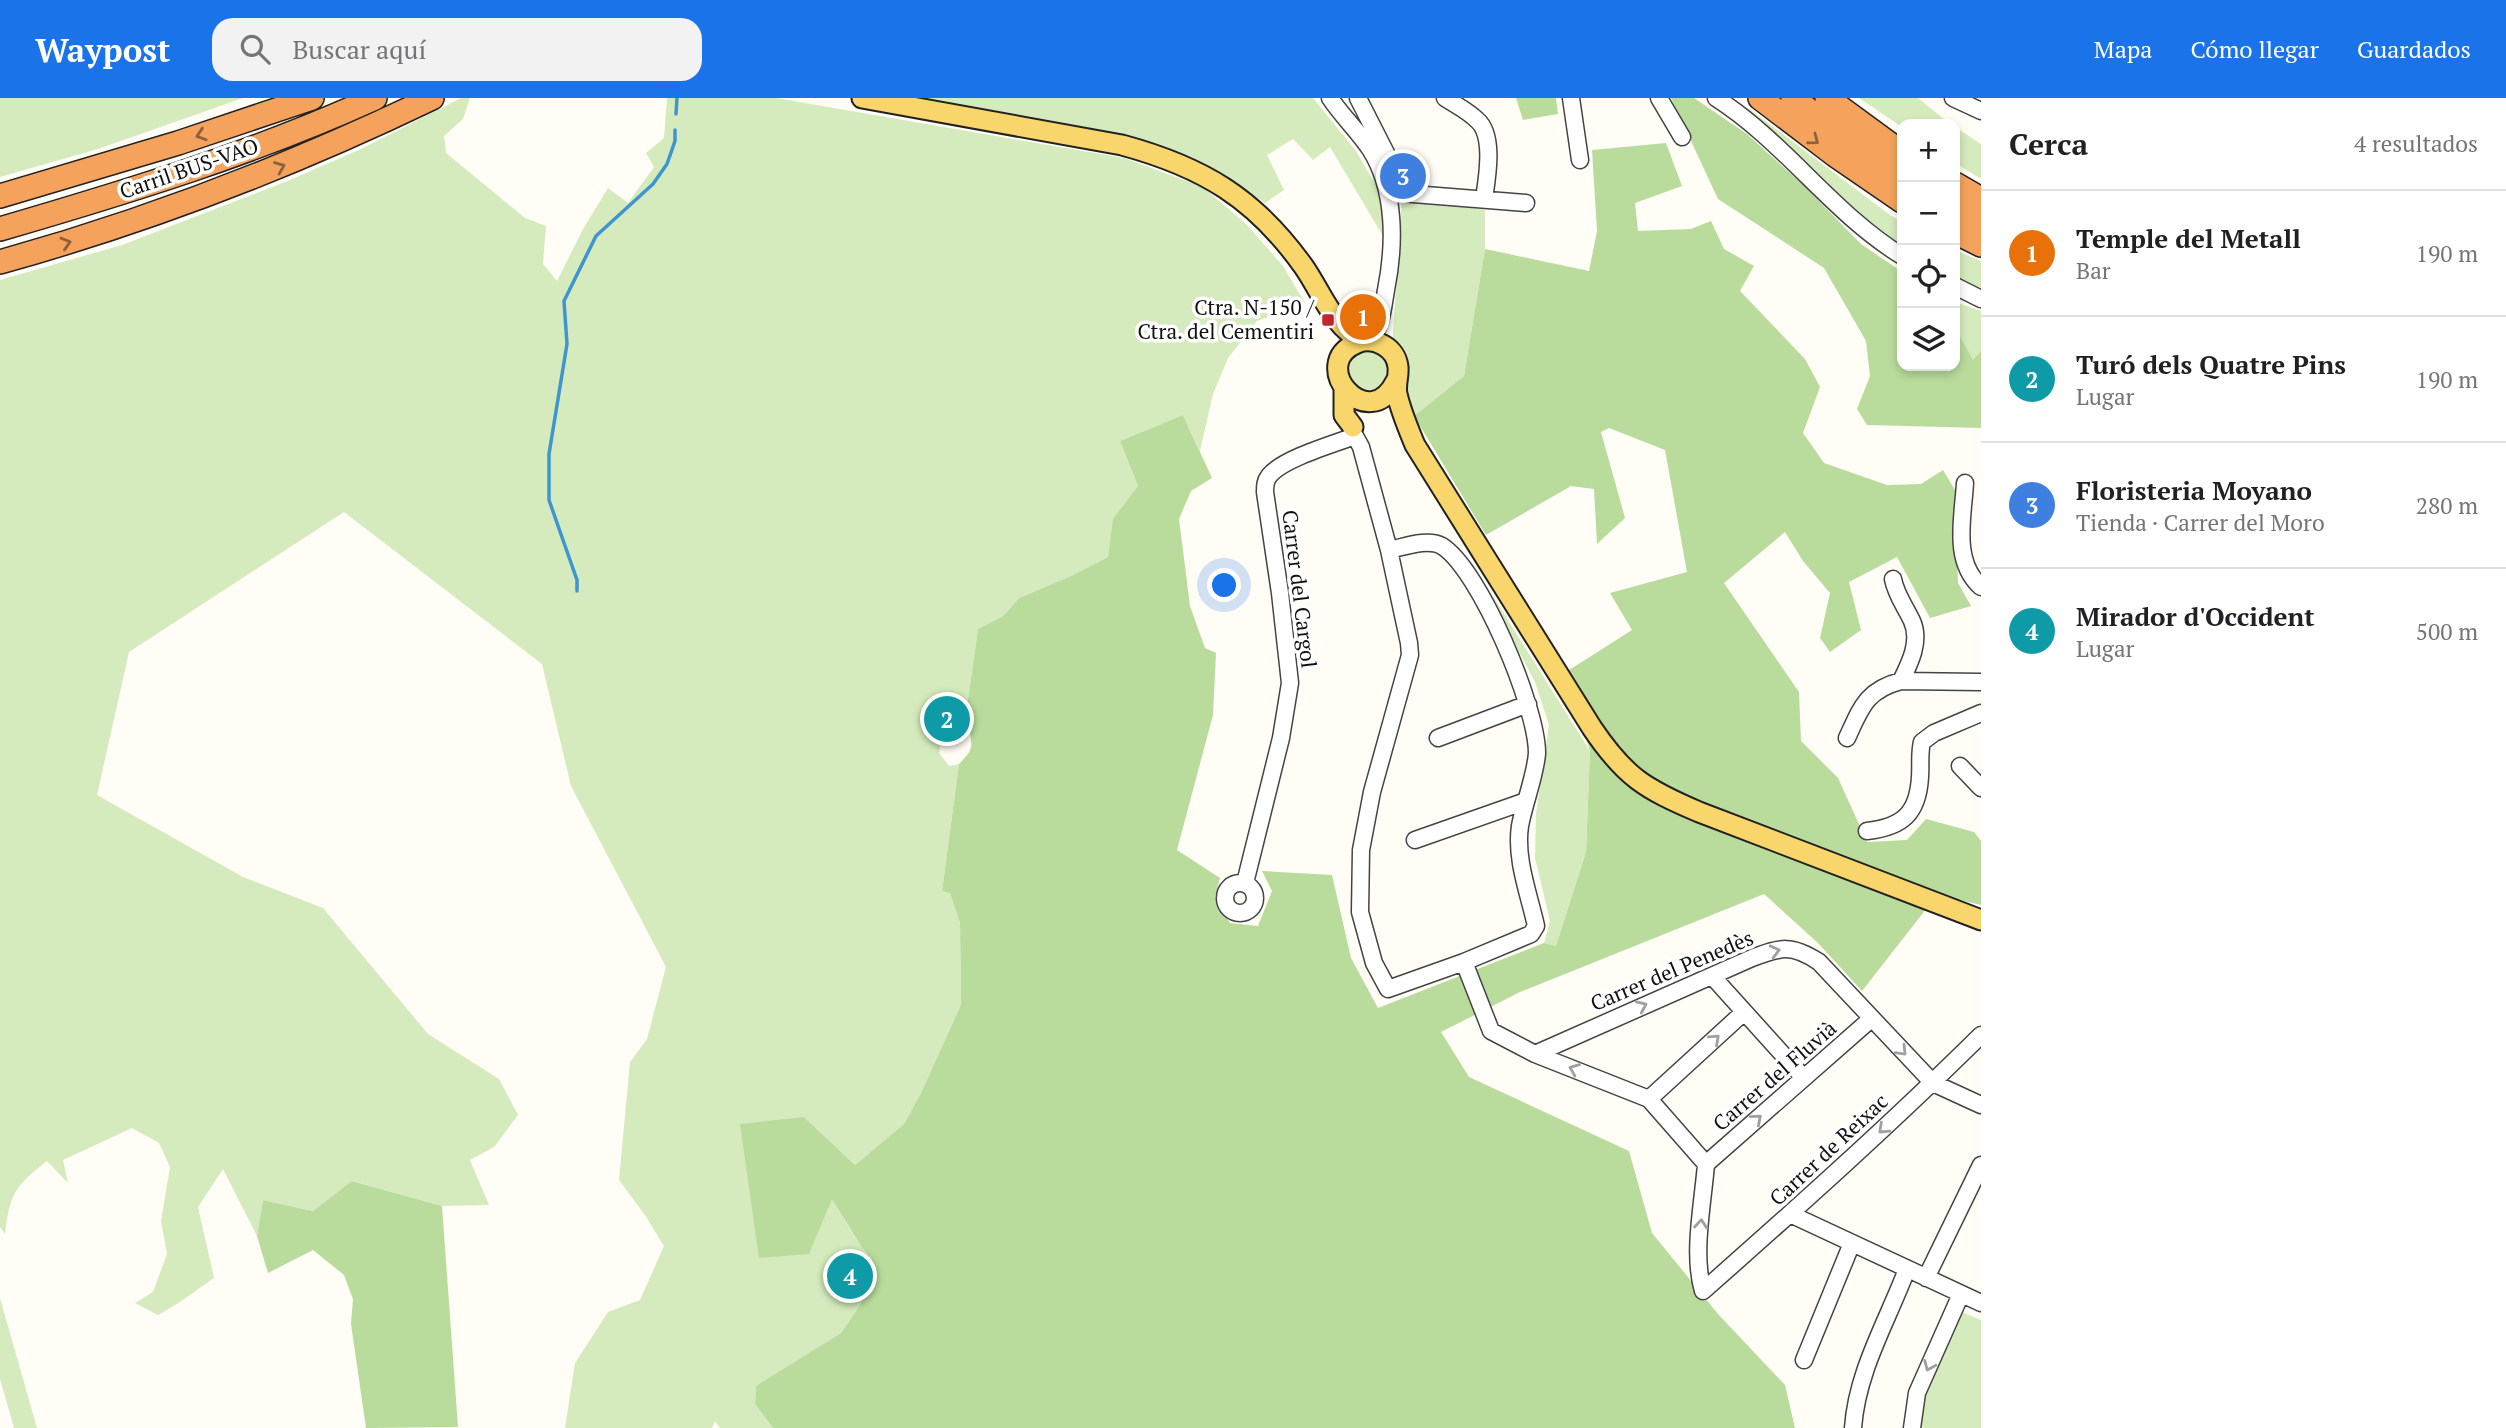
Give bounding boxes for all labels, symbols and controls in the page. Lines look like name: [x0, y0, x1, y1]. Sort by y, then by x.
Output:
search box: [212, 18, 702, 81]
text: Waypost: [35, 28, 170, 71]
icon: search: [236, 30, 274, 68]
text: Buscar aquí: [292, 32, 426, 66]
text: Mapa: [2094, 33, 2152, 65]
text: Cómo llegar: [2190, 33, 2319, 65]
text: Guardados: [2357, 33, 2471, 65]
map controls: [1897, 119, 1960, 371]
button: +: [1897, 119, 1960, 182]
text: Cerca: [2009, 124, 2088, 164]
one-way arrow: [196, 127, 208, 141]
text: 4 resultados: [2354, 128, 2478, 159]
street label: Carril BUS-VAO: [116, 131, 262, 205]
one-way arrow: [1806, 131, 1819, 144]
pin: 3: [1380, 150, 1426, 202]
one-way arrow: [273, 162, 285, 176]
button: −: [1897, 182, 1960, 245]
text: Temple del Metall: [2076, 221, 2301, 255]
one-way arrow: [59, 237, 71, 252]
text: 1: [2026, 238, 2039, 269]
text: 190 m: [2416, 238, 2478, 269]
button: locate: [1897, 245, 1960, 308]
text: Bar: [2076, 255, 2111, 286]
pin: 1: [1340, 291, 1386, 343]
place label: Ctra. N-150 / Ctra. del Cementiri: [1138, 293, 1315, 345]
button: layers: [1897, 308, 1960, 371]
marker: Ctra. N-150 / Ctra. del Cementiri: [1320, 312, 1336, 328]
text: Turó dels Quatre Pins: [2076, 347, 2346, 381]
text: 2: [2026, 364, 2039, 395]
text: 190 m: [2416, 364, 2478, 395]
text: Lugar: [2076, 381, 2134, 412]
text: Floristeria Moyano: [2076, 473, 2312, 507]
text: 3: [2026, 490, 2039, 521]
text: 280 m: [2416, 490, 2478, 521]
text: Tienda · Carrer del Moro: [2076, 507, 2325, 538]
street label: Carrer del Cargol: [1276, 508, 1324, 669]
your location: [1207, 568, 1241, 602]
text: Mirador d'Occident: [2076, 599, 2315, 633]
text: 4: [2026, 616, 2039, 647]
text: 500 m: [2416, 616, 2478, 647]
text: Lugar: [2076, 633, 2134, 664]
pin: 2: [924, 693, 970, 745]
street label: Carrer del Penedès: [1586, 923, 1757, 1017]
one-way arrow: [1769, 945, 1781, 959]
one-way arrow: [1635, 1001, 1647, 1015]
street label: Carrer del Fluvià: [1707, 1014, 1842, 1137]
one-way arrow: [1707, 1035, 1720, 1047]
one-way arrow: [1894, 1042, 1907, 1055]
one-way arrow: [1568, 1064, 1580, 1078]
street label: Carrer de Reixac: [1763, 1087, 1894, 1211]
one-way arrow: [1749, 1115, 1762, 1127]
one-way arrow: [1878, 1121, 1891, 1133]
one-way arrow: [1693, 1218, 1708, 1229]
pin: 4: [827, 1250, 873, 1302]
one-way arrow: [1923, 1358, 1937, 1371]

